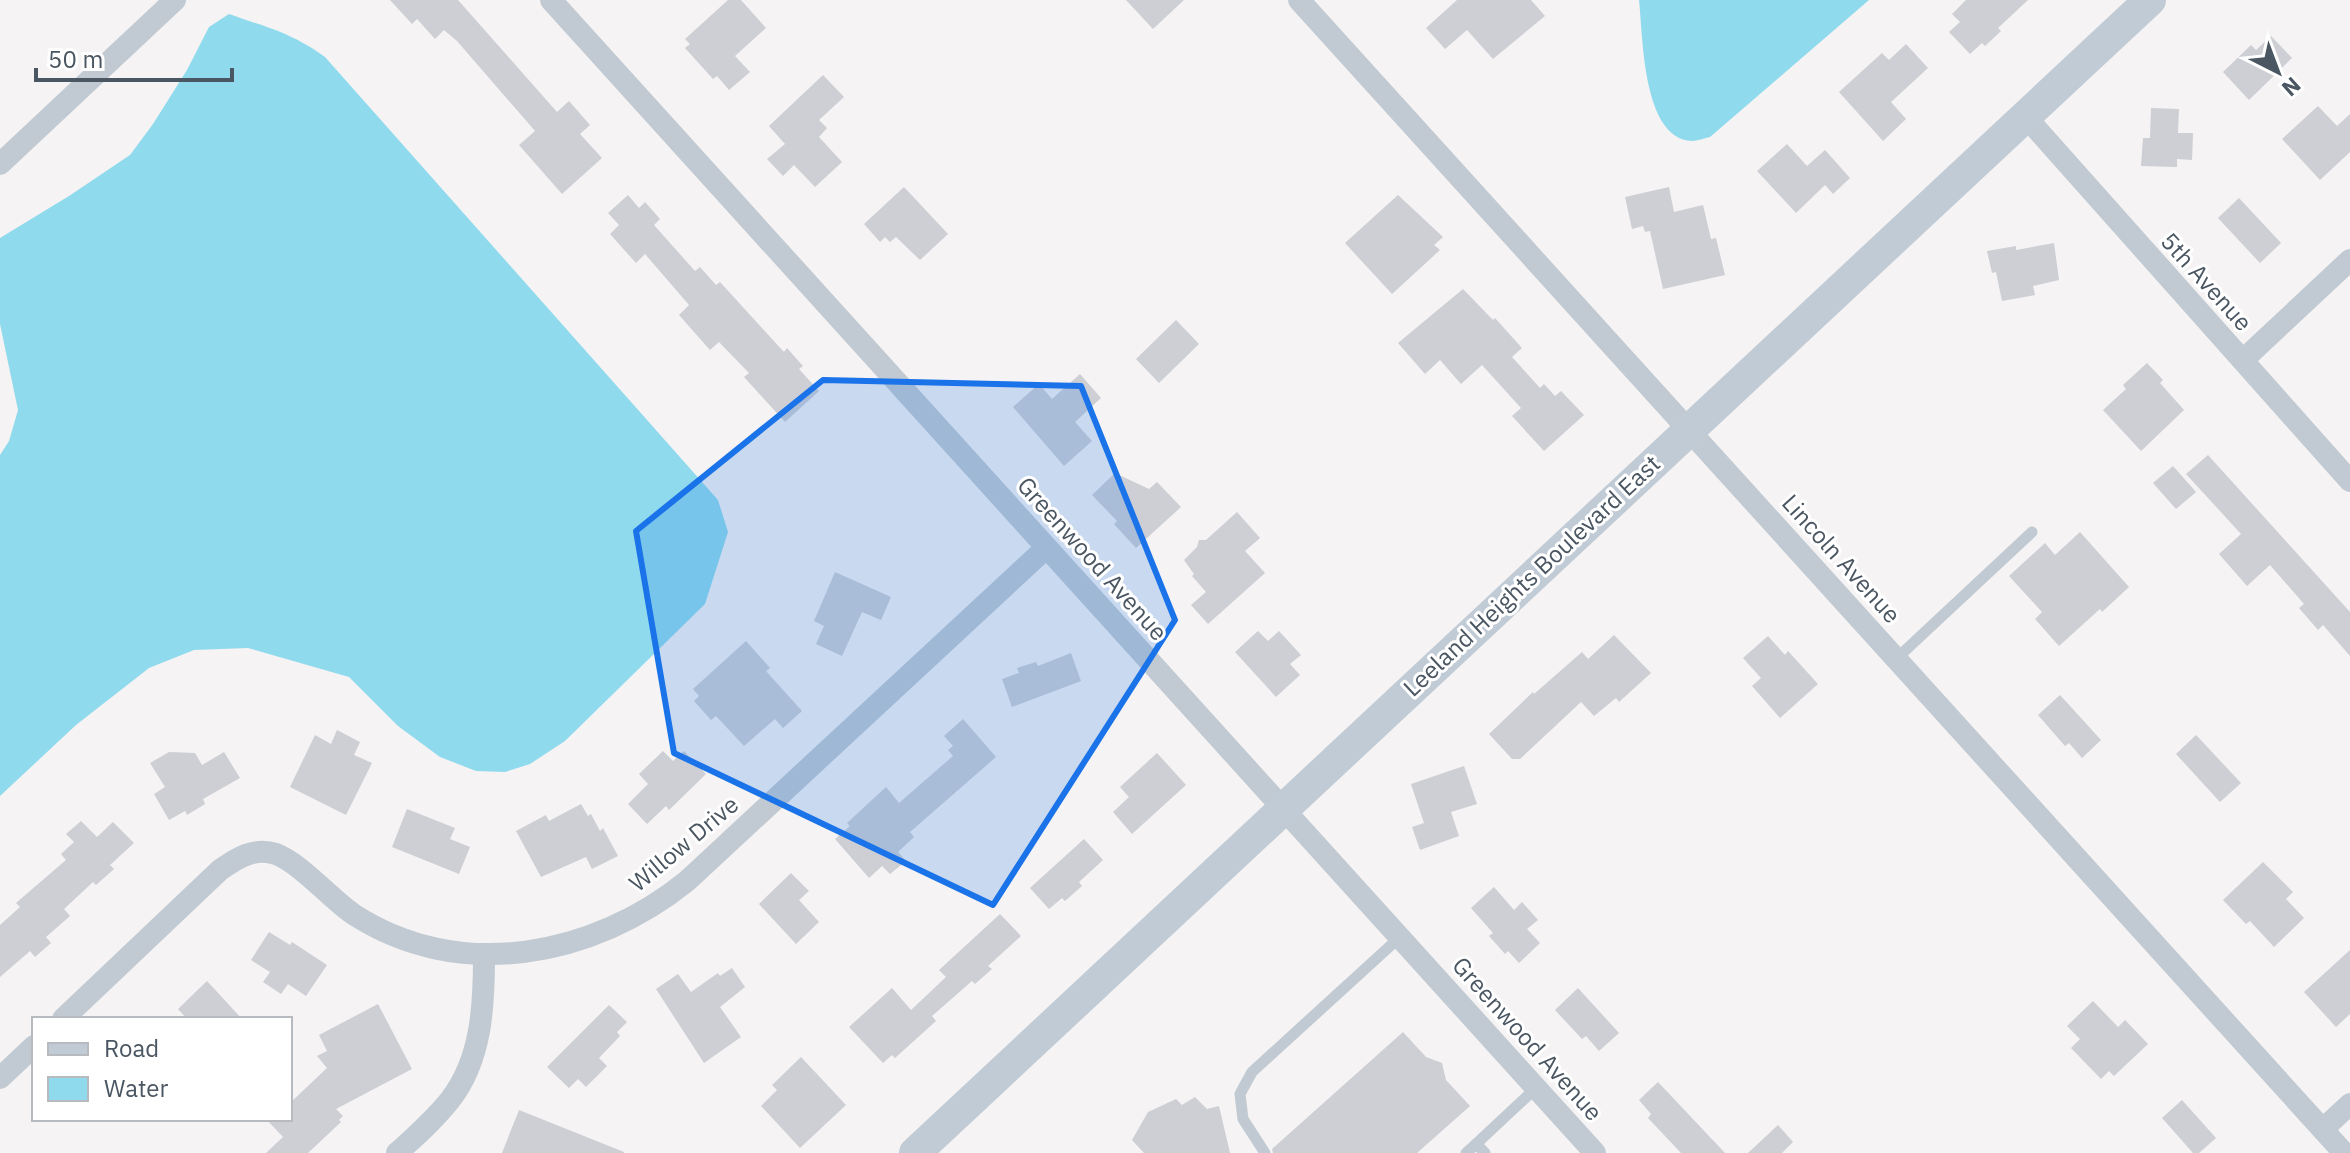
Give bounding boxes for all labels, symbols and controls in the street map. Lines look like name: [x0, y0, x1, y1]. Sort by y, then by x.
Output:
scale bar: [36, 32, 232, 82]
north arrow: [2238, 32, 2318, 112]
text: 50 m: [48, 43, 103, 75]
text: N: [2276, 71, 2307, 103]
street label: 5th Avenue: [2154, 225, 2260, 337]
street label: Leeland Heights Boulevard East: [1396, 447, 1667, 703]
street label: Greenwood Avenue: [1011, 470, 1175, 647]
street label: Lincoln Avenue: [1775, 487, 1908, 630]
street label: Willow Drive: [622, 788, 745, 898]
street label: Greenwood Avenue: [1446, 950, 1610, 1127]
legend: [32, 1017, 292, 1121]
text: Road: [104, 1032, 159, 1064]
text: Water: [104, 1072, 168, 1104]

